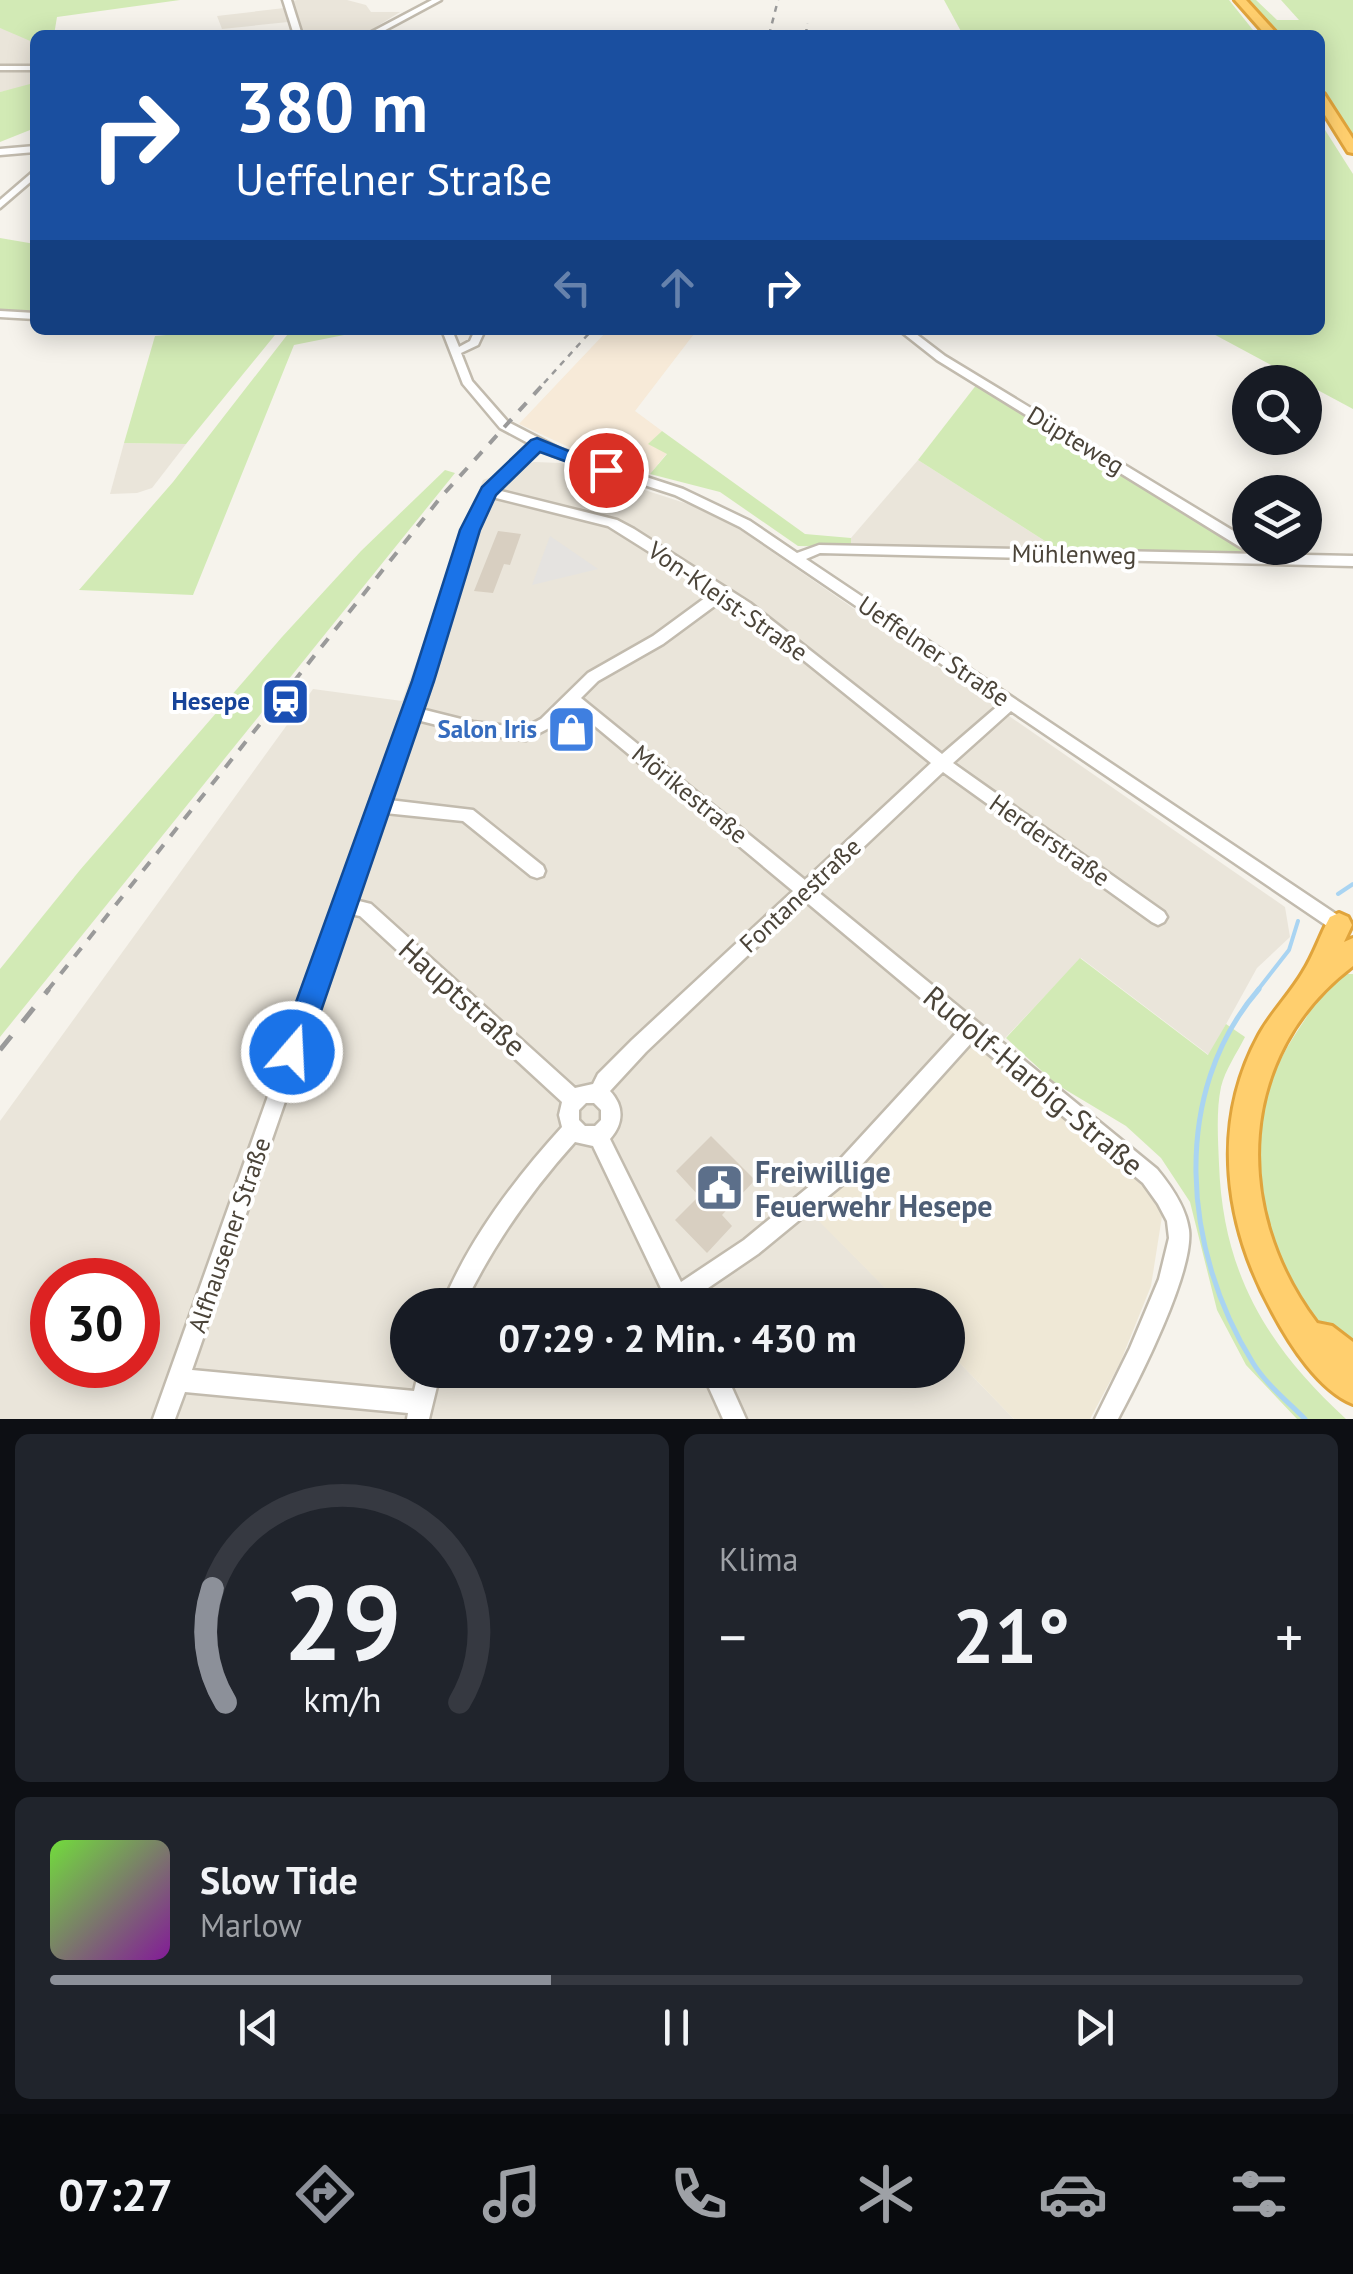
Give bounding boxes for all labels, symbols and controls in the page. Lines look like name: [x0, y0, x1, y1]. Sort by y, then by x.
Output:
text: 380 m: [235, 61, 428, 151]
icon: right: [70, 70, 200, 200]
text: Ueffelner Straße: [235, 149, 552, 207]
icon: left: [545, 260, 600, 315]
icon: ahead: [650, 260, 705, 315]
icon: right: [755, 260, 810, 315]
map controls: [1232, 365, 1322, 565]
button: search: [1232, 365, 1322, 455]
street label: Düpteweg: [1021, 398, 1131, 482]
pin: [564, 428, 649, 513]
icon: arrive: [579, 443, 634, 498]
button: layers: [1232, 475, 1322, 565]
street label: Von-Kleist-Straße: [641, 533, 814, 668]
street label: Mühlenweg: [1011, 537, 1137, 571]
street label: Ueffelner Straße: [852, 588, 1016, 714]
station icon: Hesepe: [259, 675, 311, 727]
place label: Hesepe: [172, 685, 250, 717]
shop icon: Salon Iris: [546, 703, 598, 755]
place label: Salon Iris: [437, 713, 537, 745]
street label: Mörikestraße: [625, 737, 755, 851]
street label: Herderstraße: [983, 787, 1117, 893]
street label: Fontanestraße: [733, 831, 867, 959]
street label: Hauptstraße: [391, 929, 535, 1065]
street label: Rudolf-Harbig-Straße: [916, 976, 1152, 1184]
position arrow: [240, 1000, 344, 1104]
street label: Alfhausener Straße: [181, 1133, 277, 1337]
place label: Freiwillige Feuerwehr Hesepe: [755, 1152, 993, 1225]
public building icon: Freiwillige Feuerwehr Hesepe: [694, 1162, 746, 1214]
speed limit sign: 30: [30, 1258, 160, 1388]
text: 07:29 · 2 Min. · 430 m: [498, 1313, 857, 1362]
text: Klima: [719, 1538, 798, 1580]
text: 29: [283, 1554, 401, 1689]
text: 21°: [952, 1587, 1070, 1684]
text: −: [719, 1601, 747, 1672]
text: +: [1275, 1601, 1303, 1672]
text: km/h: [303, 1676, 381, 1722]
text: Slow Tide: [200, 1855, 358, 1904]
text: Marlow: [200, 1904, 302, 1946]
icon: previous: [231, 2000, 286, 2055]
icon: pause: [649, 2000, 704, 2055]
icon: next: [1067, 2000, 1122, 2055]
icon: directions: [290, 2159, 360, 2229]
icon: music: [477, 2159, 547, 2229]
icon: phone: [664, 2159, 734, 2229]
icon: climate: [851, 2159, 921, 2229]
icon: car: [1038, 2159, 1108, 2229]
icon: filters: [1224, 2159, 1294, 2229]
text: 07:27: [58, 2165, 173, 2223]

